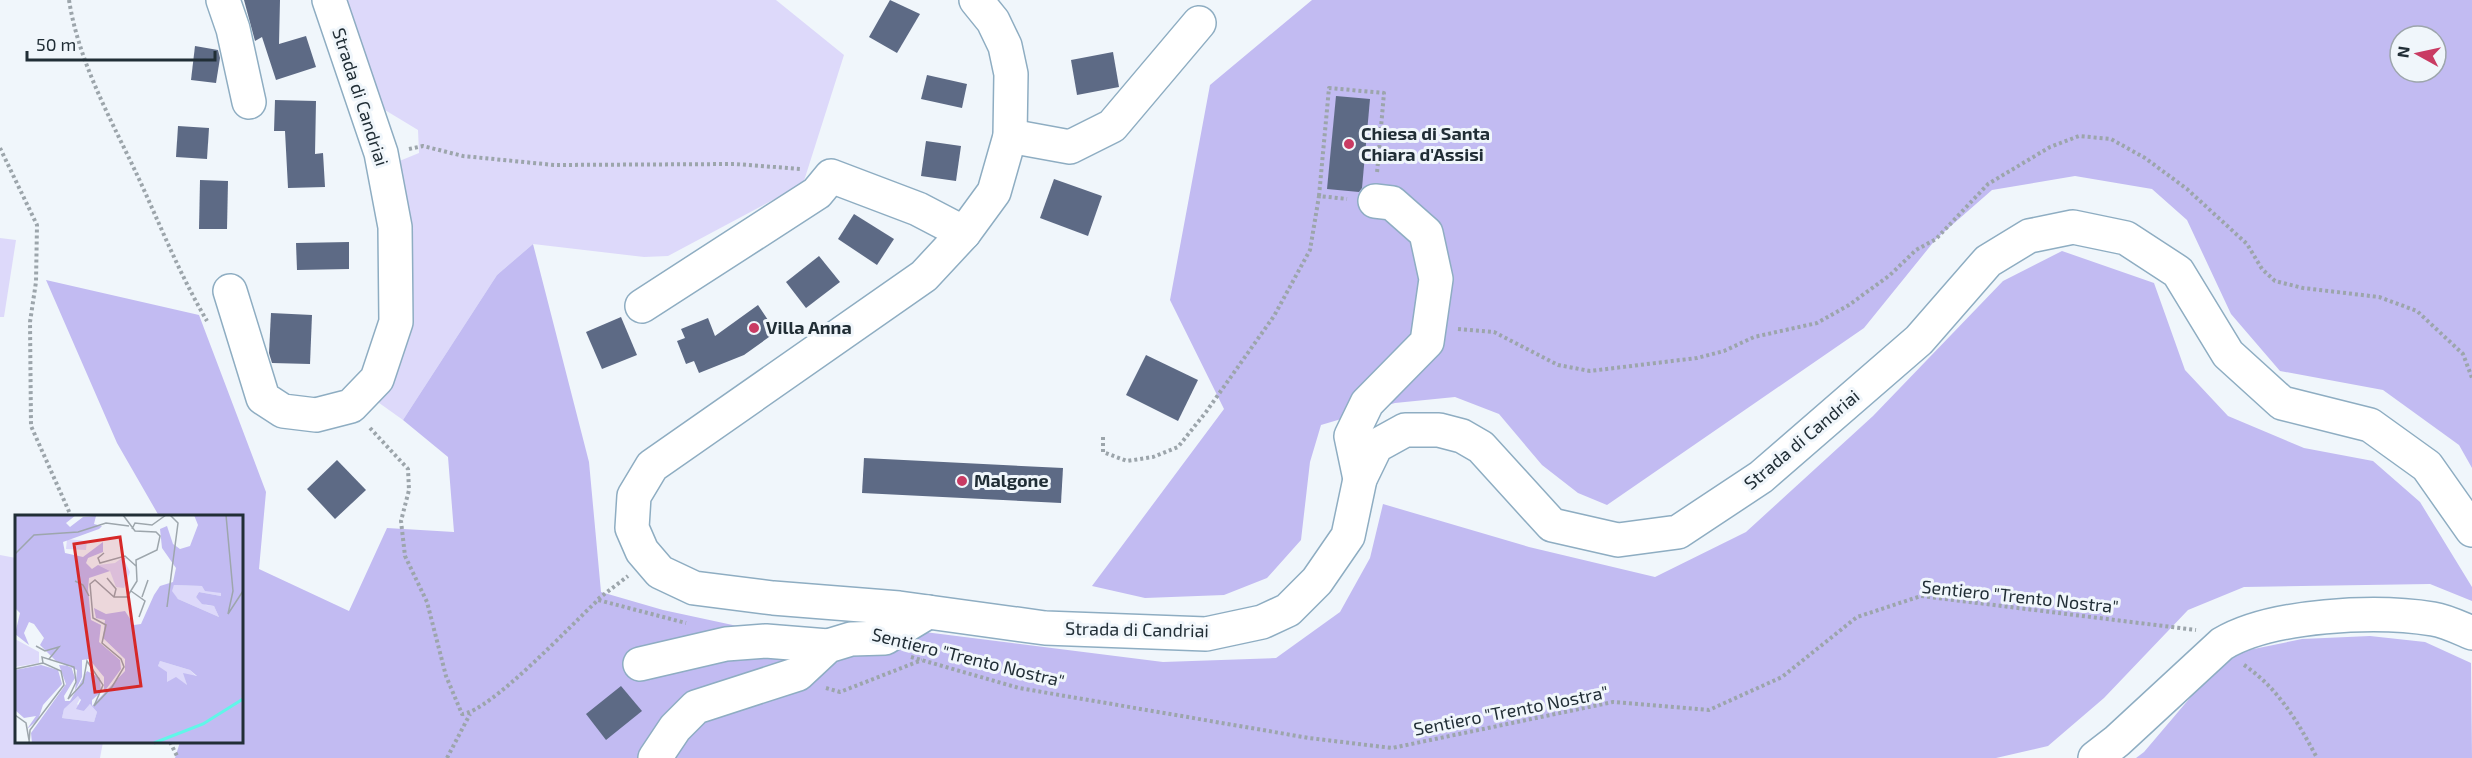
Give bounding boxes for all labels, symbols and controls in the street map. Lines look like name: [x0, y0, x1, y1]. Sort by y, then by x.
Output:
scale bar: [27, 24, 214, 62]
north arrow: [2388, 24, 2448, 84]
street label: Strada di Candriai: [328, 25, 394, 169]
text: 50 m: [36, 33, 76, 55]
text: N: [2392, 45, 2413, 59]
place label: Chiesa di Santa Chiara d'Assisi: [1361, 122, 1490, 165]
marker: Chiesa di Santa Chiara d'Assisi: [1342, 137, 1356, 151]
place label: Villa Anna: [766, 316, 852, 338]
marker: Villa Anna: [747, 321, 761, 335]
street label: Strada di Candriai: [1739, 385, 1864, 494]
place label: Malgone: [974, 469, 1049, 491]
marker: Malgone: [955, 474, 969, 488]
inset map: [15, 515, 243, 743]
street label: Sentiero "Trento Nostra": [1921, 575, 2120, 617]
street label: Strada di Candriai: [1065, 617, 1209, 641]
street label: Sentiero "Trento Nostra": [870, 622, 1067, 692]
street label: Sentiero "Trento Nostra": [1412, 680, 1610, 740]

